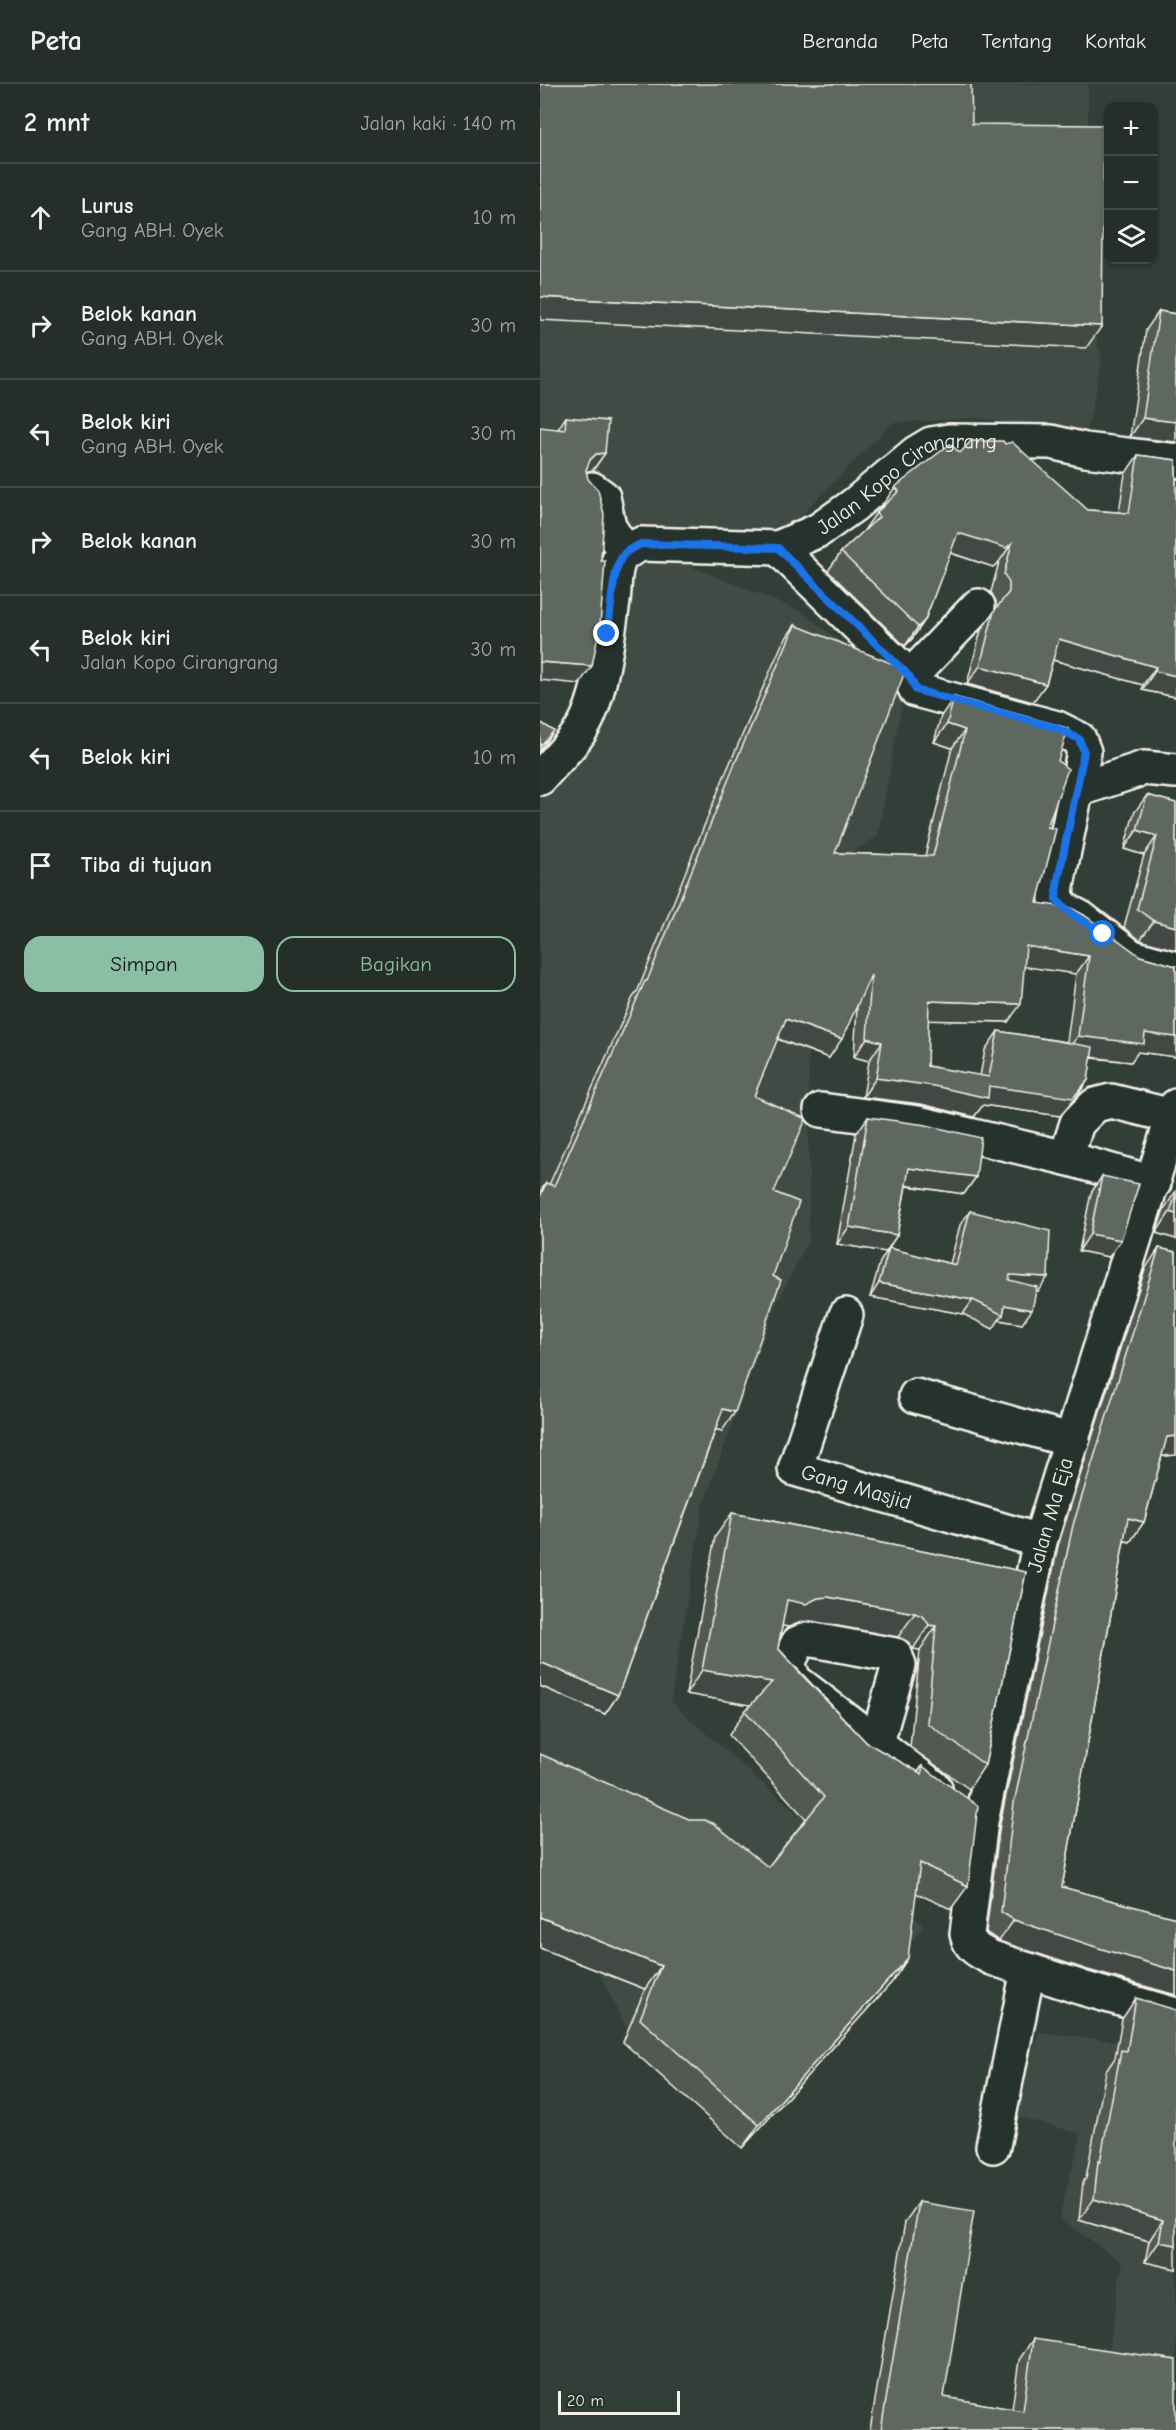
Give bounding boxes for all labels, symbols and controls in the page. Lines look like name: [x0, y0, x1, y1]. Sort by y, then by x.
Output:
text: Peta: [30, 25, 82, 57]
text: Beranda: [802, 29, 878, 53]
text: Peta: [911, 29, 949, 53]
text: Tentang: [982, 29, 1052, 53]
text: Kontak: [1085, 29, 1146, 53]
map controls: [1104, 102, 1158, 264]
button: +: [1104, 102, 1158, 156]
text: 2 mnt: [24, 108, 90, 138]
text: Jalan kaki · 140 m: [360, 112, 516, 135]
button: −: [1104, 156, 1158, 210]
text: Lurus: [81, 193, 133, 219]
icon: ahead: [24, 201, 57, 234]
text: 10 m: [473, 206, 516, 229]
button: layers: [1104, 210, 1158, 264]
text: Gang ABH. Oyek: [81, 219, 223, 242]
text: Belok kanan: [81, 301, 197, 327]
icon: right: [24, 309, 57, 342]
text: 30 m: [470, 314, 516, 337]
text: Gang ABH. Oyek: [81, 327, 223, 350]
text: Belok kiri: [81, 409, 171, 435]
icon: left: [24, 417, 57, 450]
text: 30 m: [470, 422, 516, 445]
street label: Jalan Kopo Cirangrang: [812, 429, 997, 540]
text: Gang ABH. Oyek: [81, 435, 223, 458]
icon: right: [24, 525, 57, 558]
text: Belok kanan: [81, 528, 197, 554]
text: 30 m: [470, 530, 516, 553]
route end: [593, 620, 619, 646]
text: Belok kiri: [81, 625, 171, 651]
icon: left: [24, 633, 57, 666]
text: 30 m: [470, 638, 516, 661]
text: Jalan Kopo Cirangrang: [81, 651, 278, 674]
icon: left: [24, 741, 57, 774]
text: Belok kiri: [81, 744, 171, 770]
text: 10 m: [473, 746, 516, 769]
icon: arrive: [24, 849, 57, 882]
text: Tiba di tujuan: [81, 852, 212, 878]
route start: [1089, 920, 1115, 946]
button: Simpan: [24, 936, 264, 992]
button: Bagikan: [276, 936, 516, 992]
street label: Jalan Ma Eja: [1022, 1455, 1078, 1575]
street label: Gang Masjid: [798, 1459, 914, 1515]
scale bar: [558, 2388, 680, 2416]
text: 20 m: [567, 2392, 604, 2410]

